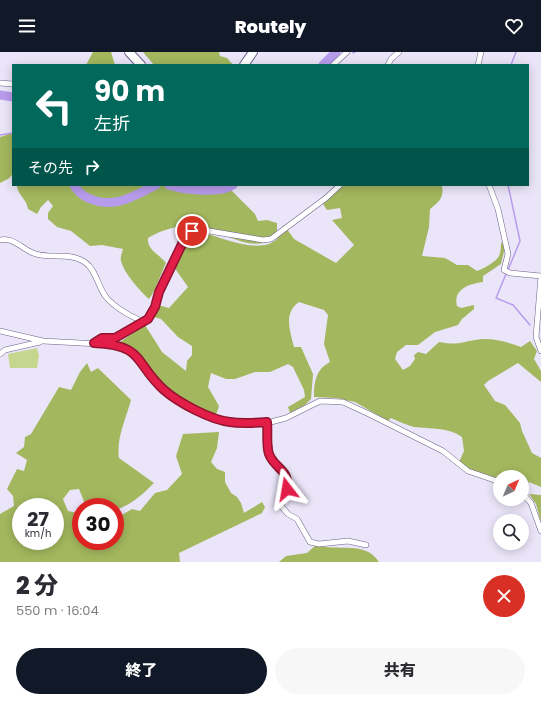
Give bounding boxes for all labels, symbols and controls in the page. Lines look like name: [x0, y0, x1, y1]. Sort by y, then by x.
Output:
text: Routely: [235, 14, 306, 39]
icon: menu: [16, 15, 38, 37]
icon: heart: [503, 15, 525, 37]
text: 90 m: [94, 72, 165, 111]
icon: left: [28, 80, 80, 132]
text: 左折: [94, 111, 130, 136]
icon: right: [81, 156, 103, 178]
text: その先: [28, 157, 73, 178]
pin: [175, 214, 209, 248]
icon: arrive: [181, 220, 203, 242]
position arrow: [266, 468, 308, 510]
north arrow: [493, 470, 529, 506]
map controls: [493, 470, 529, 550]
speed limit sign: 30: [72, 498, 124, 550]
text: 27: [27, 505, 49, 533]
button: search: [493, 514, 529, 550]
text: km/h: [25, 526, 51, 541]
text: 2 分: [16, 569, 58, 602]
button: close: [483, 575, 525, 617]
text: 550 m · 16:04: [16, 601, 99, 620]
button: 終了: [16, 648, 267, 694]
button: 共有: [275, 648, 525, 694]

